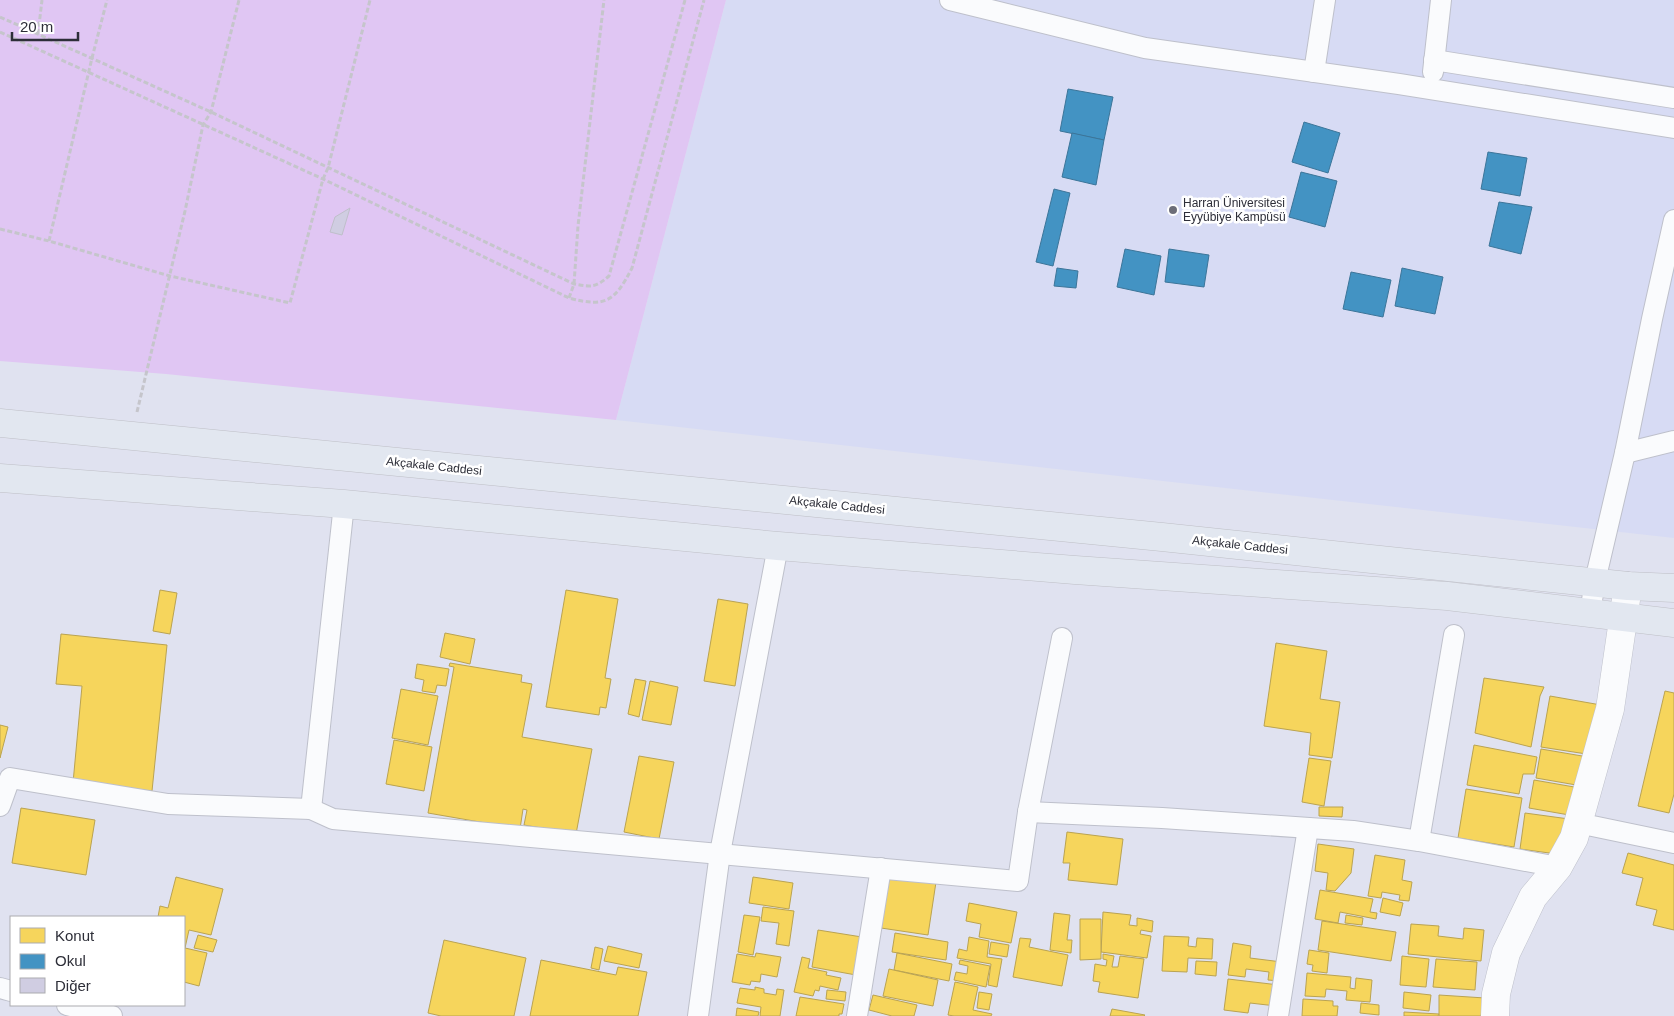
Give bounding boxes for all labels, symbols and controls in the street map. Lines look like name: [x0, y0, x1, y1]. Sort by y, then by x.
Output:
scale bar: [12, 10, 79, 42]
text: 20 m: [20, 18, 53, 35]
place label: Harran Üniversitesi Eyyübiye Kampüsü: [1183, 196, 1286, 224]
marker: Harran Üniversitesi Eyyübiye Kampüsü: [1167, 204, 1179, 216]
street label: Akçakale Caddesi: [386, 454, 482, 478]
street label: Akçakale Caddesi: [789, 493, 885, 517]
street label: Akçakale Caddesi: [1192, 533, 1288, 557]
legend: [10, 916, 185, 1006]
text: Konut: [55, 927, 95, 944]
text: Okul: [55, 952, 86, 969]
text: Diğer: [55, 977, 91, 994]

